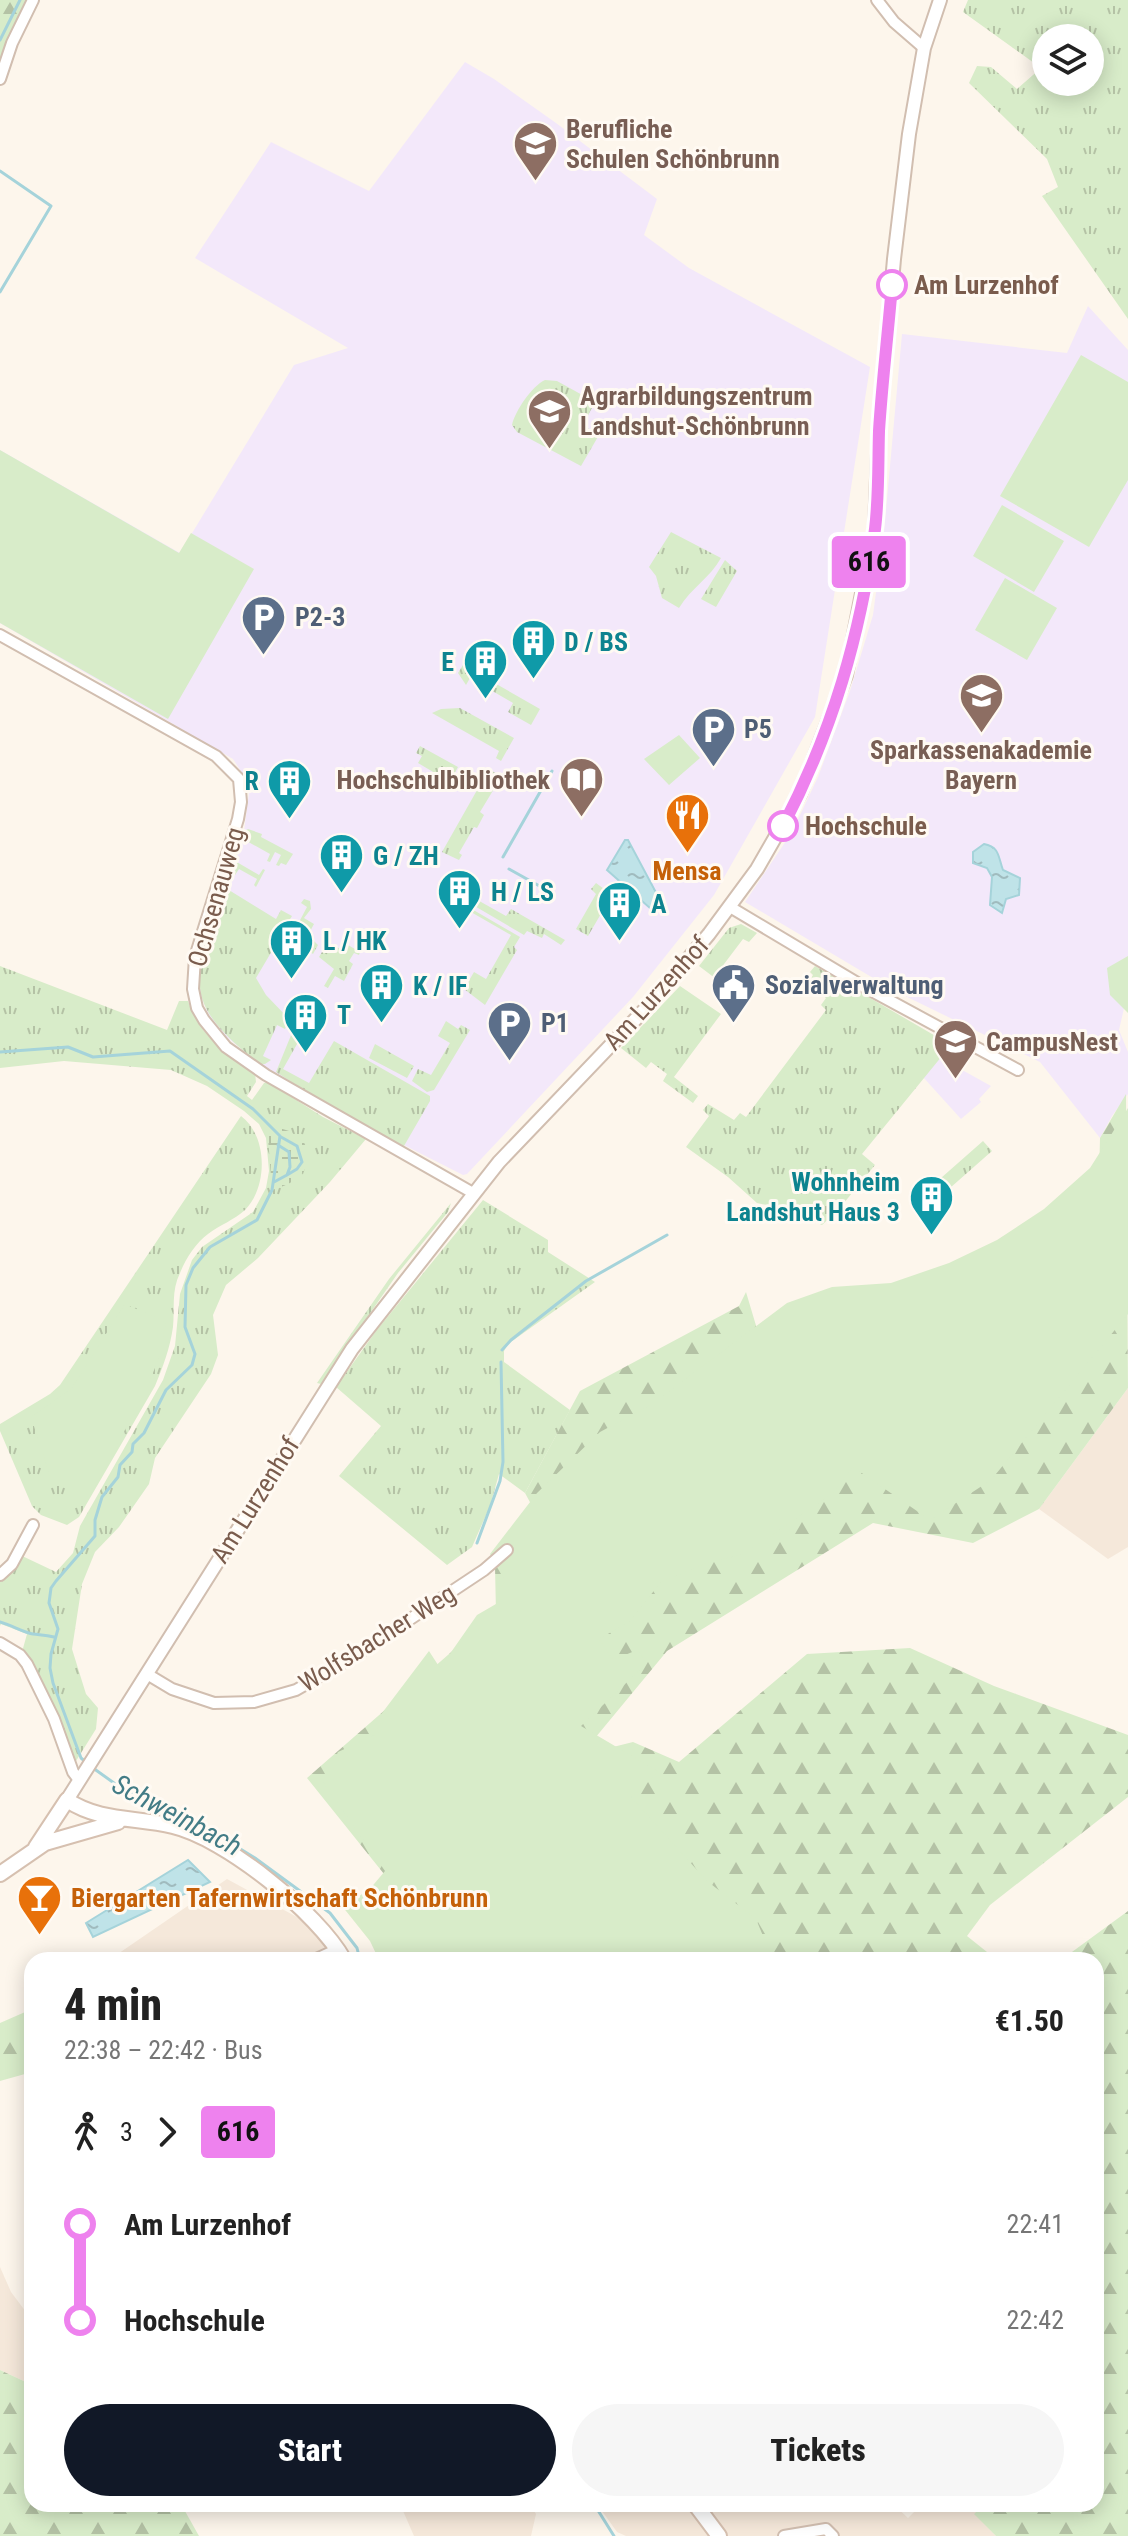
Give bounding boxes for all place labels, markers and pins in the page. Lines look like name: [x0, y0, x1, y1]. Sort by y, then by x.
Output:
place label: Berufliche Schulen Schönbrunn: [566, 114, 780, 174]
school or university icon: Berufliche Schulen Schönbrunn: [511, 120, 559, 183]
marker: Am Lurzenhof: [877, 270, 907, 300]
place label: Am Lurzenhof: [914, 270, 1059, 300]
place label: Agrarbildungszentrum Landshut-Schönbrunn: [580, 381, 812, 441]
school or university icon: Agrarbildungszentrum Landshut-Schönbrunn: [525, 387, 573, 450]
parking icon: P2-3: [240, 593, 288, 656]
place label: P2-3: [295, 602, 345, 632]
building icon: D / BS: [509, 618, 557, 681]
place label: D / BS: [564, 627, 628, 657]
building icon: E: [461, 638, 509, 701]
place label: E: [441, 647, 454, 677]
school or university icon: Sparkassenakademie Bayern: [957, 671, 1005, 734]
parking icon: P5: [689, 705, 737, 768]
place label: P5: [744, 714, 772, 744]
place label: Sparkassenakademie Bayern: [870, 735, 1092, 795]
library icon: Hochschulbibliothek: [557, 756, 605, 819]
building icon: R: [266, 757, 314, 820]
place label: Hochschulbibliothek: [336, 765, 551, 795]
place label: R: [245, 766, 259, 796]
restaurant icon: Mensa: [663, 792, 711, 855]
marker: Hochschule: [768, 811, 798, 841]
place label: Hochschule: [805, 811, 927, 841]
building icon: G / ZH: [318, 832, 366, 895]
place label: G / ZH: [373, 841, 439, 871]
place label: Mensa: [652, 856, 722, 886]
building icon: H / LS: [436, 868, 484, 931]
place label: H / LS: [491, 877, 554, 907]
building icon: A: [596, 880, 644, 943]
place label: A: [651, 889, 667, 919]
building icon: L / HK: [268, 917, 316, 980]
place label: L / HK: [323, 926, 387, 956]
public building icon: Sozialverwaltung: [710, 961, 758, 1024]
building icon: K / IF: [358, 962, 406, 1025]
place label: Sozialverwaltung: [765, 970, 944, 1000]
place label: K / IF: [413, 971, 467, 1001]
building icon: T: [282, 991, 330, 1054]
parking icon: P1: [486, 999, 534, 1062]
place label: T: [337, 1000, 351, 1030]
place label: P1: [541, 1008, 569, 1038]
school or university icon: CampusNest: [931, 1018, 979, 1081]
place label: CampusNest: [986, 1027, 1118, 1057]
place label: Wohnheim Landshut Haus 3: [726, 1167, 900, 1227]
building icon: Wohnheim Landshut Haus 3: [907, 1173, 955, 1236]
bar icon: Biergarten Tafernwirtschaft Schönbrunn: [16, 1874, 64, 1937]
place label: Biergarten Tafernwirtschaft Schönbrunn: [71, 1883, 488, 1913]

